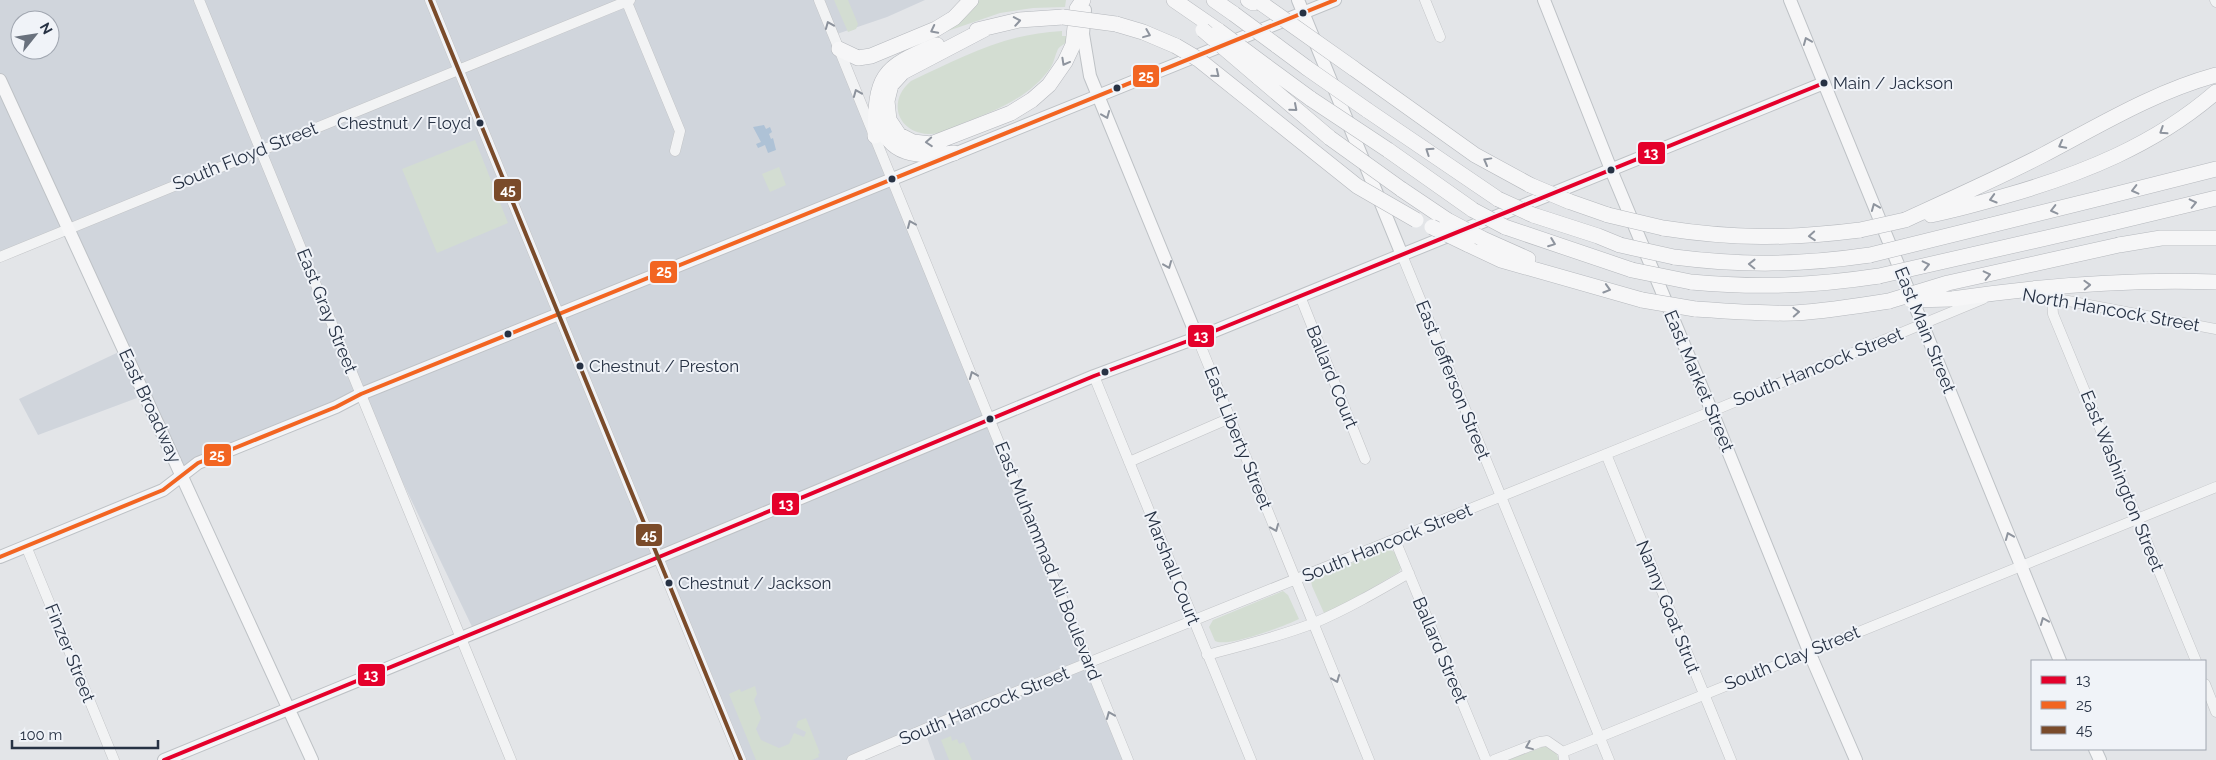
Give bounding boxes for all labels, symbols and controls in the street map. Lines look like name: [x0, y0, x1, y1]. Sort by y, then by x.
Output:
unlabelled marker: [1298, 8, 1308, 18]
north arrow: [10, 10, 60, 60]
one-way arrow: [1012, 17, 1021, 27]
text: N: [37, 20, 56, 37]
one-way arrow: [825, 21, 836, 30]
one-way arrow: [930, 24, 939, 34]
one-way arrow: [1142, 28, 1150, 38]
one-way arrow: [1803, 37, 1813, 46]
one-way arrow: [1061, 57, 1071, 66]
line badge: 25: [1132, 64, 1160, 88]
text: 25: [1138, 68, 1154, 84]
one-way arrow: [1211, 68, 1220, 77]
place label: Main / Jackson: [1833, 73, 1953, 93]
marker: Main / Jackson: [1819, 78, 1829, 88]
unlabelled marker: [1112, 83, 1122, 93]
one-way arrow: [853, 89, 863, 97]
one-way arrow: [1288, 102, 1297, 110]
one-way arrow: [1100, 110, 1110, 119]
place label: Chestnut / Floyd: [337, 113, 471, 133]
street label: South Floyd Street: [169, 117, 320, 194]
marker: Chestnut / Floyd: [475, 118, 485, 128]
one-way arrow: [2159, 125, 2168, 134]
one-way arrow: [925, 137, 933, 148]
one-way arrow: [2058, 138, 2067, 148]
line badge: 13: [1637, 141, 1666, 165]
text: 13: [1644, 145, 1659, 161]
one-way arrow: [1425, 148, 1435, 157]
one-way arrow: [1484, 158, 1493, 168]
unlabelled marker: [1606, 165, 1616, 175]
unlabelled marker: [887, 174, 897, 184]
line badge: 45: [493, 178, 522, 202]
text: 45: [500, 182, 516, 198]
one-way arrow: [2131, 184, 2139, 194]
one-way arrow: [1989, 194, 1997, 204]
one-way arrow: [2189, 198, 2198, 209]
one-way arrow: [1871, 203, 1882, 212]
one-way arrow: [2050, 204, 2059, 215]
one-way arrow: [907, 220, 917, 229]
one-way arrow: [1807, 230, 1815, 241]
one-way arrow: [1547, 237, 1555, 247]
street label: East Gray Street: [293, 245, 362, 376]
one-way arrow: [1748, 259, 1756, 269]
line badge: 25: [649, 260, 678, 284]
one-way arrow: [1161, 260, 1172, 269]
one-way arrow: [1922, 260, 1931, 271]
text: 25: [656, 263, 672, 279]
street label: East Main Street: [1891, 264, 1960, 396]
one-way arrow: [1983, 270, 1991, 281]
one-way arrow: [2084, 279, 2092, 290]
one-way arrow: [1603, 284, 1611, 294]
street label: North Hancock Street: [2021, 284, 2201, 335]
street label: East Jefferson Street: [1412, 297, 1495, 463]
street label: East Market Street: [1660, 307, 1739, 455]
one-way arrow: [1792, 307, 1800, 318]
street label: Ballard Court: [1302, 322, 1363, 431]
street label: South Hancock Street: [1730, 323, 1906, 410]
line badge: 13: [1187, 324, 1215, 348]
text: 13: [1194, 328, 1209, 344]
unlabelled marker: [503, 329, 513, 339]
street label: East Broadway: [115, 345, 186, 466]
place label: Chestnut / Preston: [589, 356, 739, 376]
marker: Chestnut / Preston: [575, 361, 585, 371]
street label: East Liberty Street: [1200, 363, 1277, 512]
unlabelled marker: [1100, 367, 1110, 377]
one-way arrow: [968, 371, 978, 379]
street label: East Washington Street: [2077, 387, 2168, 574]
unlabelled marker: [985, 414, 995, 424]
street label: East Muhammad Ali Boulevard: [991, 438, 1106, 683]
line badge: 25: [203, 443, 232, 467]
text: 25: [209, 447, 225, 463]
line badge: 13: [771, 492, 800, 516]
text: 13: [779, 496, 794, 512]
street label: South Hancock Street: [1299, 499, 1475, 586]
street label: Marshall Court: [1140, 508, 1205, 628]
line badge: 45: [635, 523, 663, 547]
one-way arrow: [1268, 523, 1279, 532]
text: 45: [641, 527, 657, 543]
one-way arrow: [2005, 532, 2016, 541]
street label: Nanny Goat Strut: [1632, 537, 1705, 677]
place label: Chestnut / Jackson: [678, 573, 832, 593]
marker: Chestnut / Jackson: [664, 578, 674, 588]
street label: Ballard Street: [1409, 594, 1472, 706]
street label: Finzer Street: [41, 600, 100, 705]
one-way arrow: [2040, 617, 2050, 626]
street label: South Clay Street: [1721, 621, 1862, 694]
legend: [2031, 660, 2206, 750]
street label: South Hancock Street: [896, 662, 1072, 749]
line badge: 13: [357, 663, 386, 687]
text: 13: [364, 667, 379, 683]
text: 13: [2076, 671, 2090, 689]
one-way arrow: [1330, 674, 1340, 683]
text: 25: [2076, 696, 2092, 714]
one-way arrow: [1106, 711, 1116, 720]
scale bar: [12, 718, 159, 750]
text: 45: [2076, 721, 2092, 739]
text: 100 m: [20, 726, 62, 744]
one-way arrow: [1526, 740, 1534, 750]

